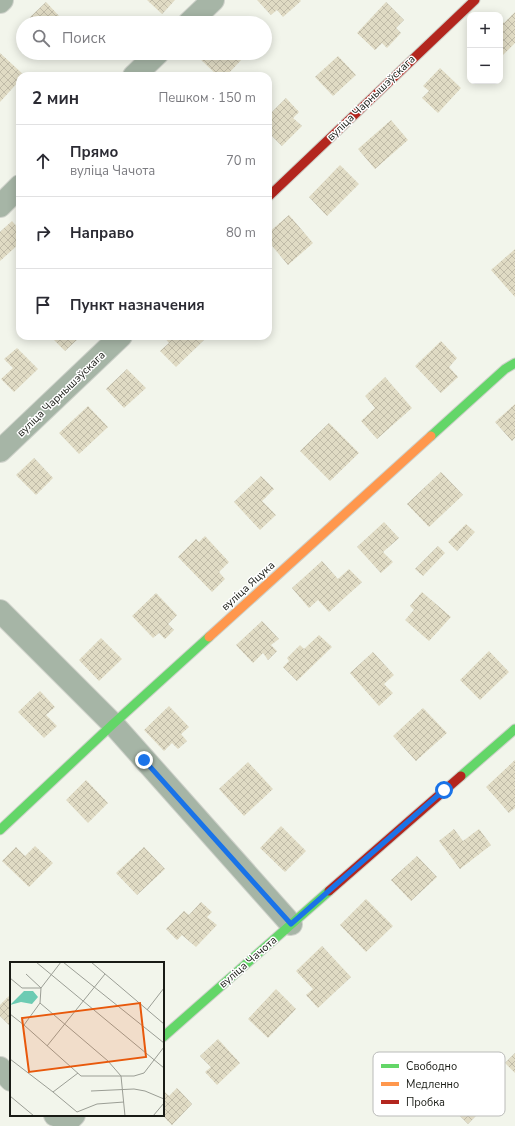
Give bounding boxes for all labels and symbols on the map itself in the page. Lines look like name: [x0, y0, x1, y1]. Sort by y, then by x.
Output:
street label: вуліца Чарнышэўскага: [324, 52, 419, 144]
street label: вуліца Чарнышэўскага: [14, 348, 109, 440]
street label: вуліца Яцука: [218, 558, 278, 614]
route end: [135, 751, 153, 769]
route start: [435, 781, 453, 799]
street label: вуліца Чачота: [216, 933, 280, 991]
inset map: [10, 962, 164, 1116]
legend: [373, 1052, 505, 1116]
text: Свободно: [406, 1059, 457, 1074]
text: Медленно: [406, 1077, 459, 1092]
text: Пробка: [406, 1095, 445, 1110]

